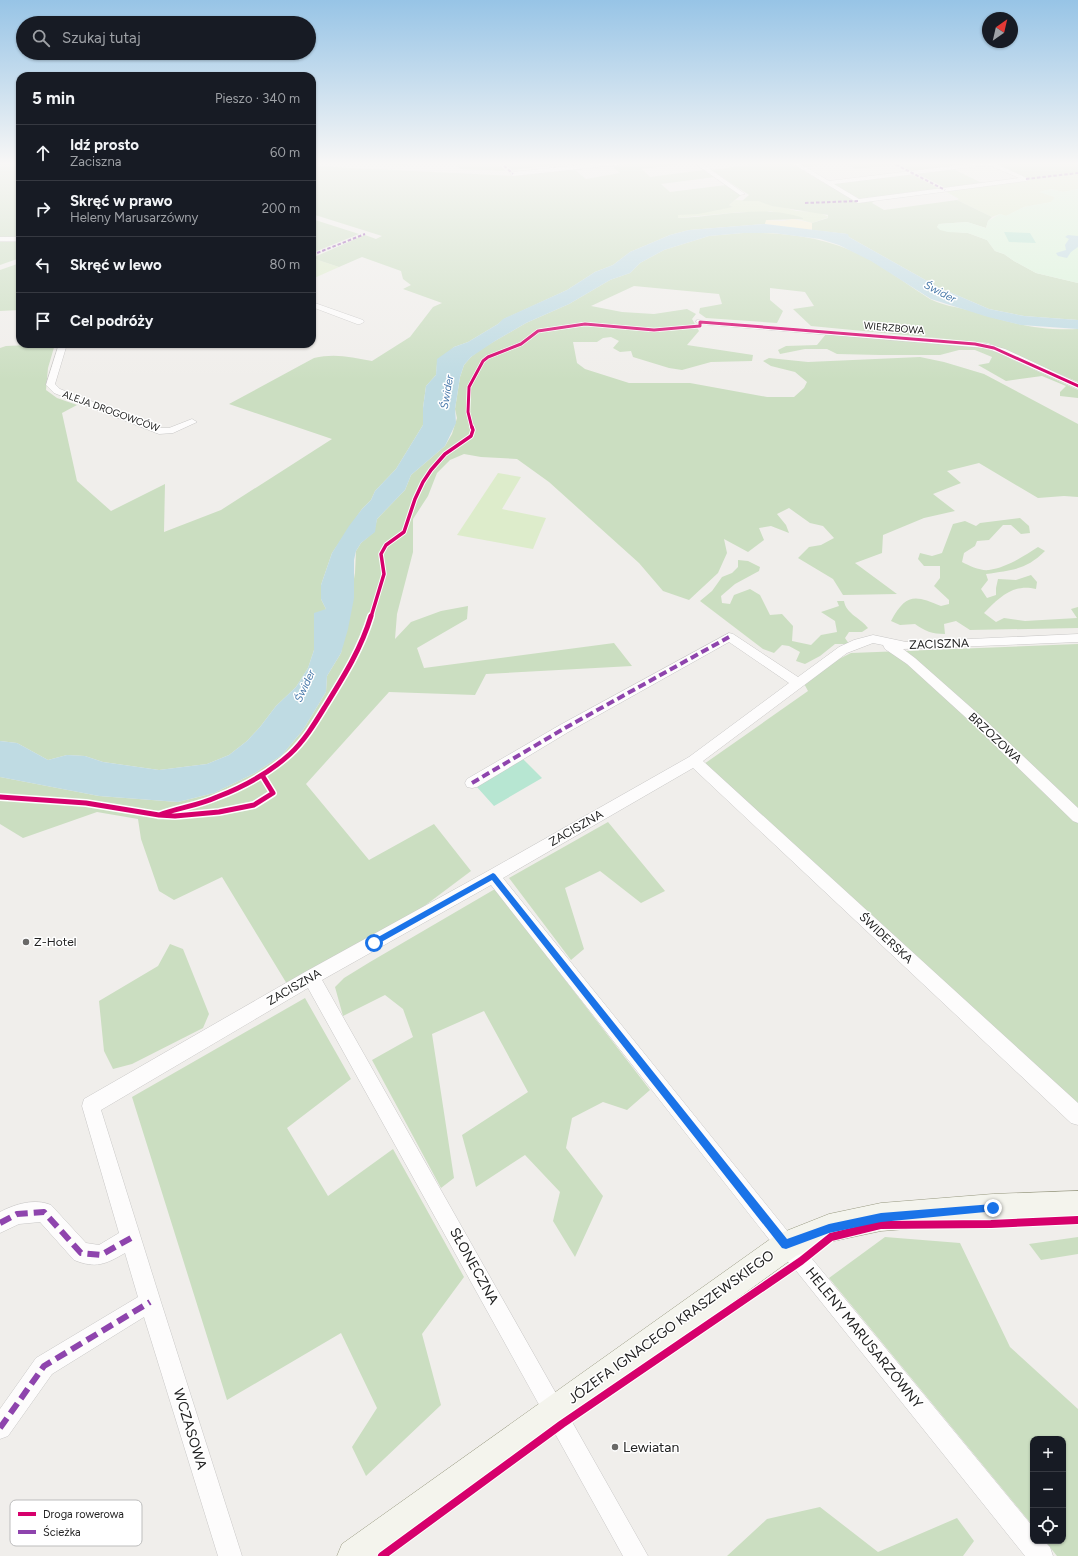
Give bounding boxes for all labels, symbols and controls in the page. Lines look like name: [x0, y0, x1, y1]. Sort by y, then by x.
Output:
north arrow: [982, 12, 1018, 48]
search box: [16, 16, 316, 60]
icon: search: [30, 27, 52, 49]
text: Szukaj tutaj: [62, 29, 141, 47]
text: 5 min: [32, 88, 75, 108]
text: Pieszo · 340 m: [215, 91, 300, 106]
text: Idź prosto: [70, 136, 139, 154]
icon: ahead: [32, 142, 54, 164]
text: 60 m: [270, 145, 300, 160]
text: Zaciszna: [70, 154, 121, 169]
text: Skręć w prawo: [70, 192, 173, 210]
icon: right: [32, 198, 54, 220]
text: 200 m: [262, 201, 300, 216]
text: Heleny Marusarzówny: [70, 210, 198, 225]
icon: left: [32, 254, 54, 276]
text: Skręć w lewo: [70, 256, 162, 274]
text: 80 m: [269, 257, 300, 272]
water label: Świder: [922, 278, 960, 306]
icon: arrive: [32, 310, 54, 332]
text: Cel podróży: [70, 312, 153, 330]
street label: WIERZBOWA: [863, 319, 925, 337]
water label: Świder: [437, 373, 457, 410]
street label: ALEJA DROGOWCÓW: [61, 387, 162, 435]
street label: ZACISZNA: [909, 636, 969, 652]
water label: Świder: [291, 666, 319, 704]
street label: BRZOZOWA: [965, 710, 1025, 766]
street label: ZACISZNA: [547, 807, 605, 849]
street label: ŚWIDERSKA: [856, 910, 916, 966]
route start: [365, 934, 383, 952]
place label: Z-Hotel: [34, 935, 76, 949]
marker: Z-Hotel: [21, 937, 31, 947]
street label: ZACISZNA: [265, 966, 323, 1008]
route end: [984, 1199, 1002, 1217]
street label: SŁONECZNA: [446, 1225, 502, 1308]
street label: JÓZEFA IGNACEGO KRASZEWSKIEGO: [565, 1246, 777, 1407]
street label: HELENY MARUSARZÓWNY: [802, 1264, 926, 1412]
street label: WCZASOWA: [170, 1386, 211, 1472]
map controls: [1030, 1436, 1066, 1544]
button: +: [1030, 1436, 1066, 1472]
place label: Lewiatan: [623, 1439, 679, 1456]
marker: Lewiatan: [610, 1442, 620, 1452]
button: −: [1030, 1472, 1066, 1508]
legend: [10, 1500, 142, 1546]
text: Droga rowerowa: [43, 1508, 124, 1521]
button: locate: [1030, 1508, 1066, 1544]
text: Ścieżka: [43, 1525, 81, 1539]

